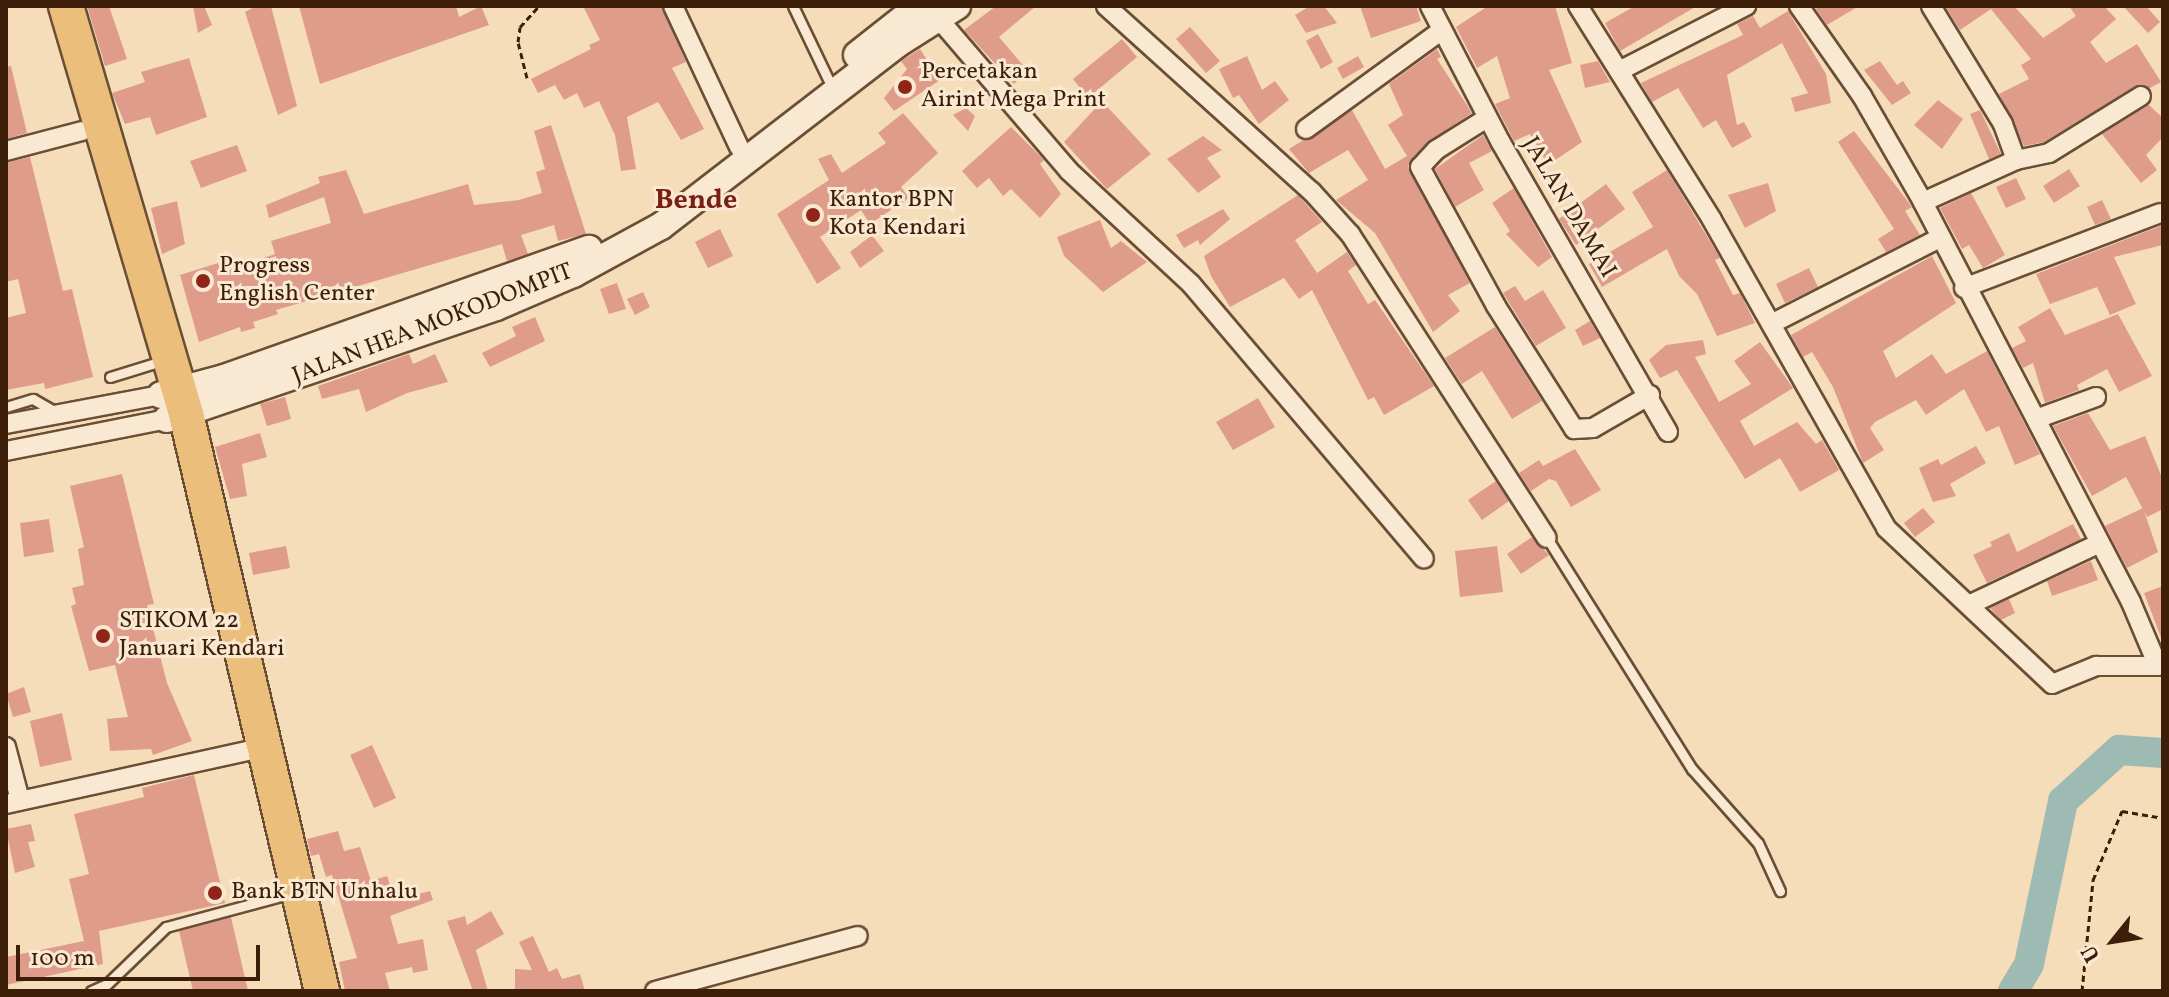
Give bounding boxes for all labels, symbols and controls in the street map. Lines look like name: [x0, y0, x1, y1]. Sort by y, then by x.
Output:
place label: Percetakan Airint Mega Print: [921, 59, 1106, 115]
marker: Percetakan Airint Mega Print: [896, 78, 914, 96]
street label: JALAN DAMAI: [1515, 132, 1621, 284]
district label: Bende: [655, 184, 737, 218]
place label: Kantor BPN Kota Kendari: [829, 187, 966, 243]
marker: Kantor BPN Kota Kendari: [804, 206, 822, 224]
place label: Progress English Center: [219, 253, 375, 309]
street label: JALAN HEA MOKODOMPIT: [289, 258, 577, 392]
marker: Progress English Center: [194, 272, 212, 290]
place label: STIKOM 22 Januari Kendari: [119, 608, 285, 664]
marker: STIKOM 22 Januari Kendari: [94, 627, 112, 645]
place label: Bank BTN Unhalu: [231, 879, 418, 907]
marker: Bank BTN Unhalu: [206, 884, 224, 902]
north arrow: [2073, 901, 2153, 981]
scale bar: [20, 929, 264, 979]
text: U: [2075, 939, 2109, 968]
text: 100 m: [30, 942, 95, 976]

